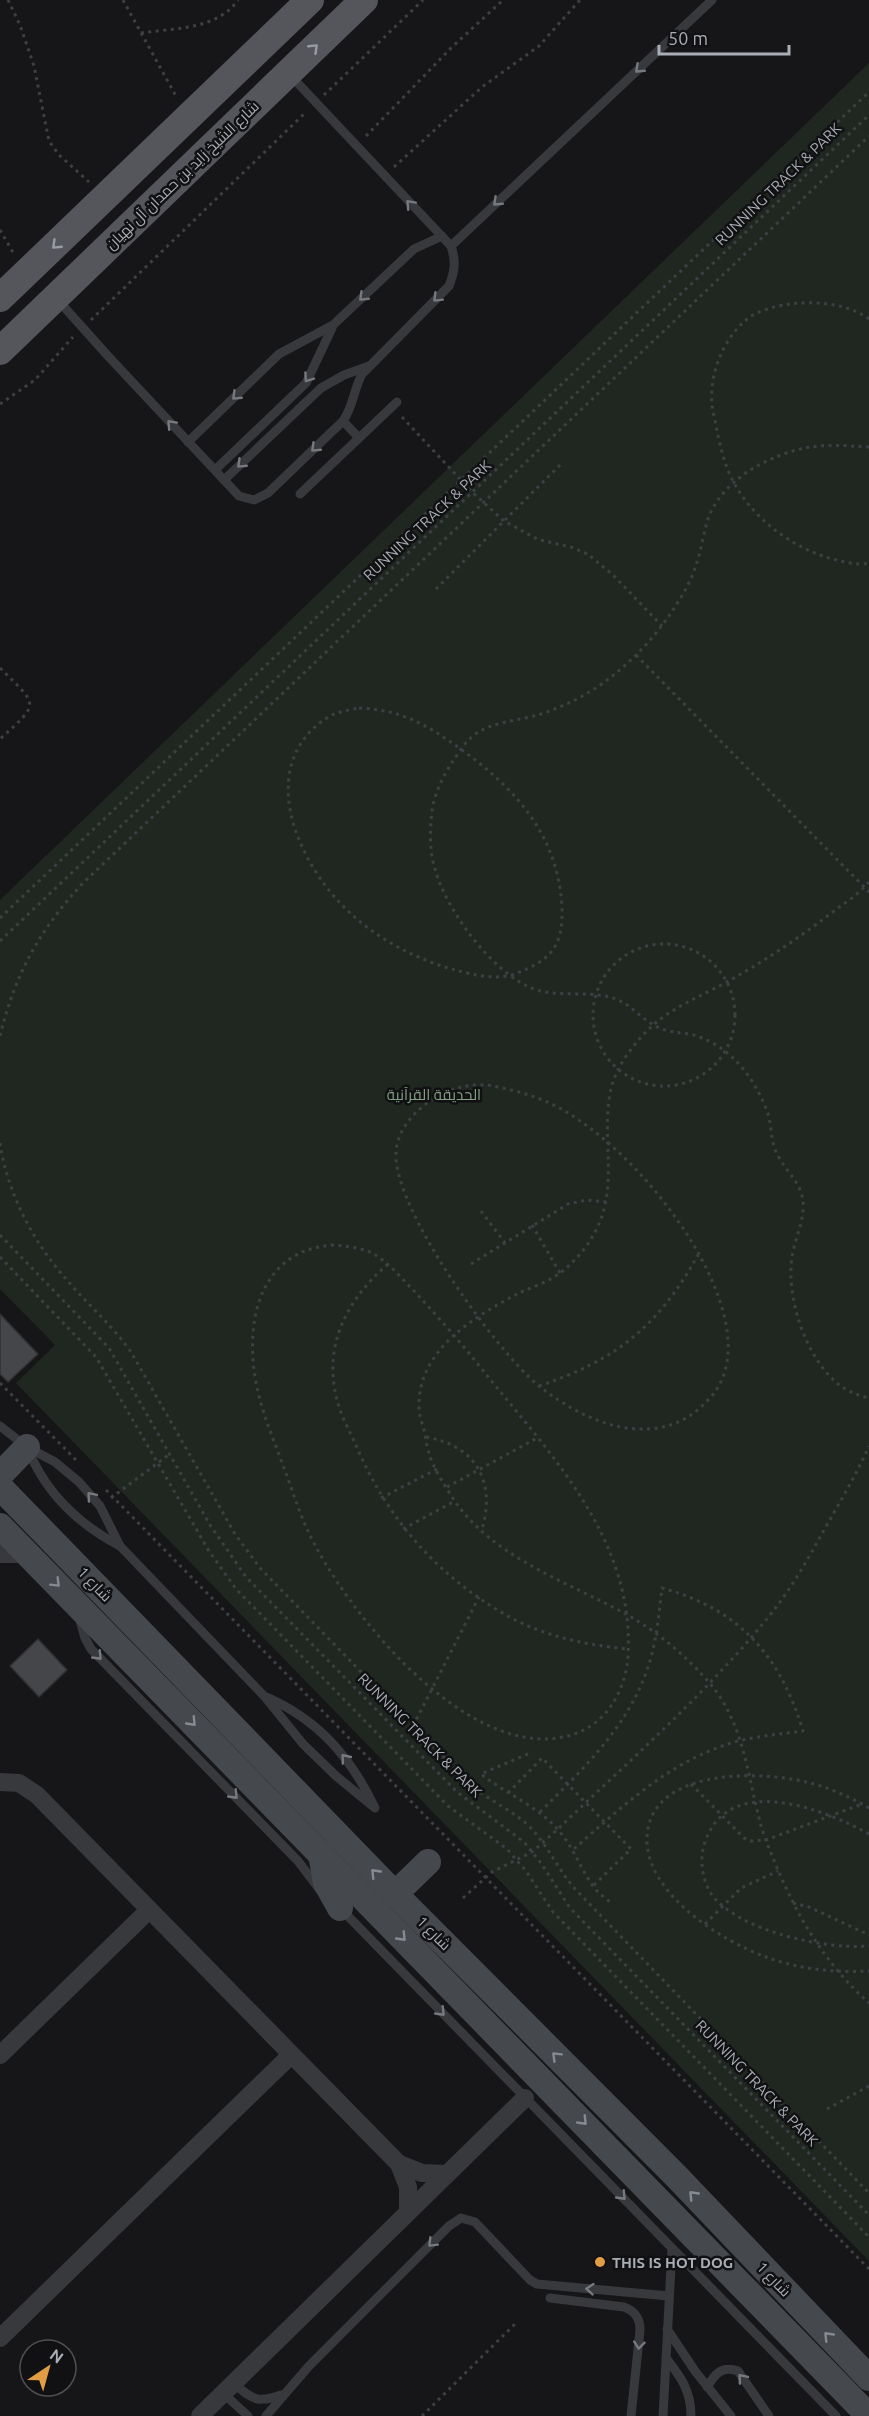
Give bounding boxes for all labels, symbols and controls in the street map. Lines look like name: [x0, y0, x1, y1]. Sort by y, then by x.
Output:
scale bar: [659, 18, 790, 56]
text: 50 m: [668, 28, 708, 48]
one-way arrow: [308, 44, 318, 55]
one-way arrow: [635, 62, 646, 73]
street label: شارع الشيخ زايد بن حمدان آل نهيان: [102, 97, 264, 255]
street label: RUNNING TRACK & PARK: [712, 119, 844, 249]
one-way arrow: [493, 195, 504, 206]
one-way arrow: [407, 200, 418, 211]
one-way arrow: [52, 237, 63, 248]
one-way arrow: [359, 289, 370, 300]
one-way arrow: [434, 291, 444, 302]
one-way arrow: [304, 371, 315, 382]
one-way arrow: [232, 389, 243, 400]
one-way arrow: [168, 420, 179, 431]
one-way arrow: [311, 441, 322, 452]
street label: RUNNING TRACK & PARK: [360, 456, 494, 584]
one-way arrow: [237, 457, 247, 468]
park label: الحديقة القرآنية: [387, 1086, 481, 1104]
one-way arrow: [88, 1492, 99, 1503]
street label: شارع 1: [72, 1563, 115, 1607]
one-way arrow: [48, 1576, 59, 1587]
one-way arrow: [91, 1649, 102, 1659]
street label: RUNNING TRACK & PARK: [354, 1669, 486, 1801]
one-way arrow: [185, 1715, 196, 1726]
one-way arrow: [341, 1754, 352, 1765]
one-way arrow: [226, 1788, 237, 1799]
one-way arrow: [371, 1869, 382, 1880]
street label: شارع 1: [411, 1913, 454, 1956]
one-way arrow: [394, 1930, 405, 1941]
one-way arrow: [434, 2004, 445, 2015]
street label: RUNNING TRACK & PARK: [692, 2017, 822, 2149]
one-way arrow: [553, 2053, 564, 2064]
one-way arrow: [575, 2114, 586, 2125]
one-way arrow: [614, 2189, 625, 2200]
one-way arrow: [690, 2191, 701, 2202]
one-way arrow: [428, 2235, 439, 2246]
place label: THIS IS HOT DOG: [612, 2254, 733, 2271]
marker: THIS IS HOT DOG: [593, 2255, 607, 2269]
street label: شارع 1: [751, 2258, 794, 2302]
one-way arrow: [585, 2283, 594, 2296]
one-way arrow: [825, 2332, 836, 2343]
north arrow: [18, 2338, 78, 2398]
one-way arrow: [633, 2341, 646, 2350]
text: N: [47, 2345, 67, 2367]
one-way arrow: [738, 2374, 749, 2385]

